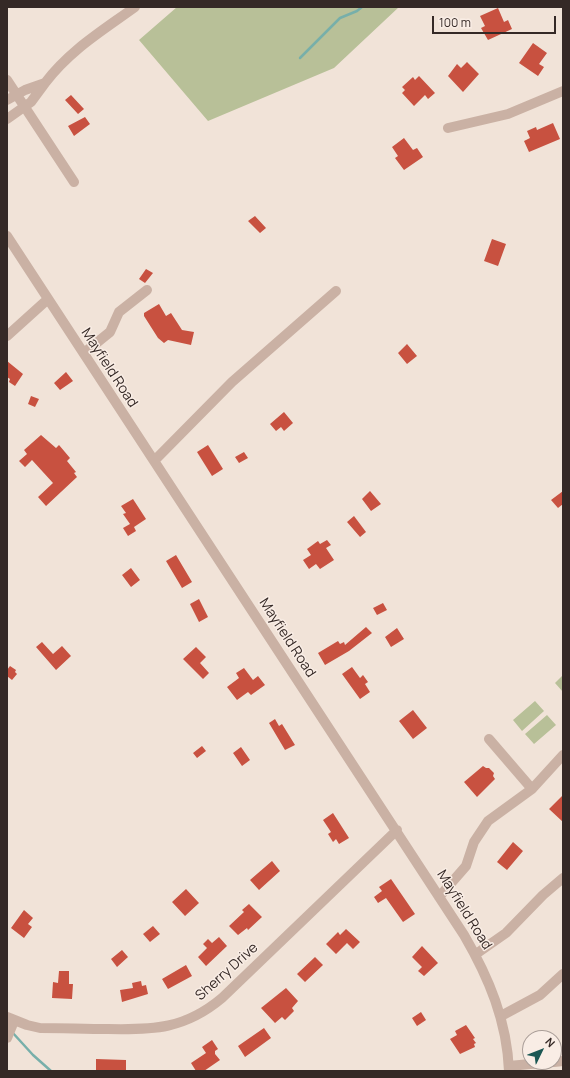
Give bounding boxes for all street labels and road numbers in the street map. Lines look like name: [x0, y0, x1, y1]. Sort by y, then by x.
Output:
street label: Mayfield Road: [77, 325, 141, 411]
street label: Mayfield Road: [255, 595, 319, 681]
street label: Mayfield Road: [433, 867, 495, 953]
street label: Sherry Drive: [192, 940, 262, 1004]

